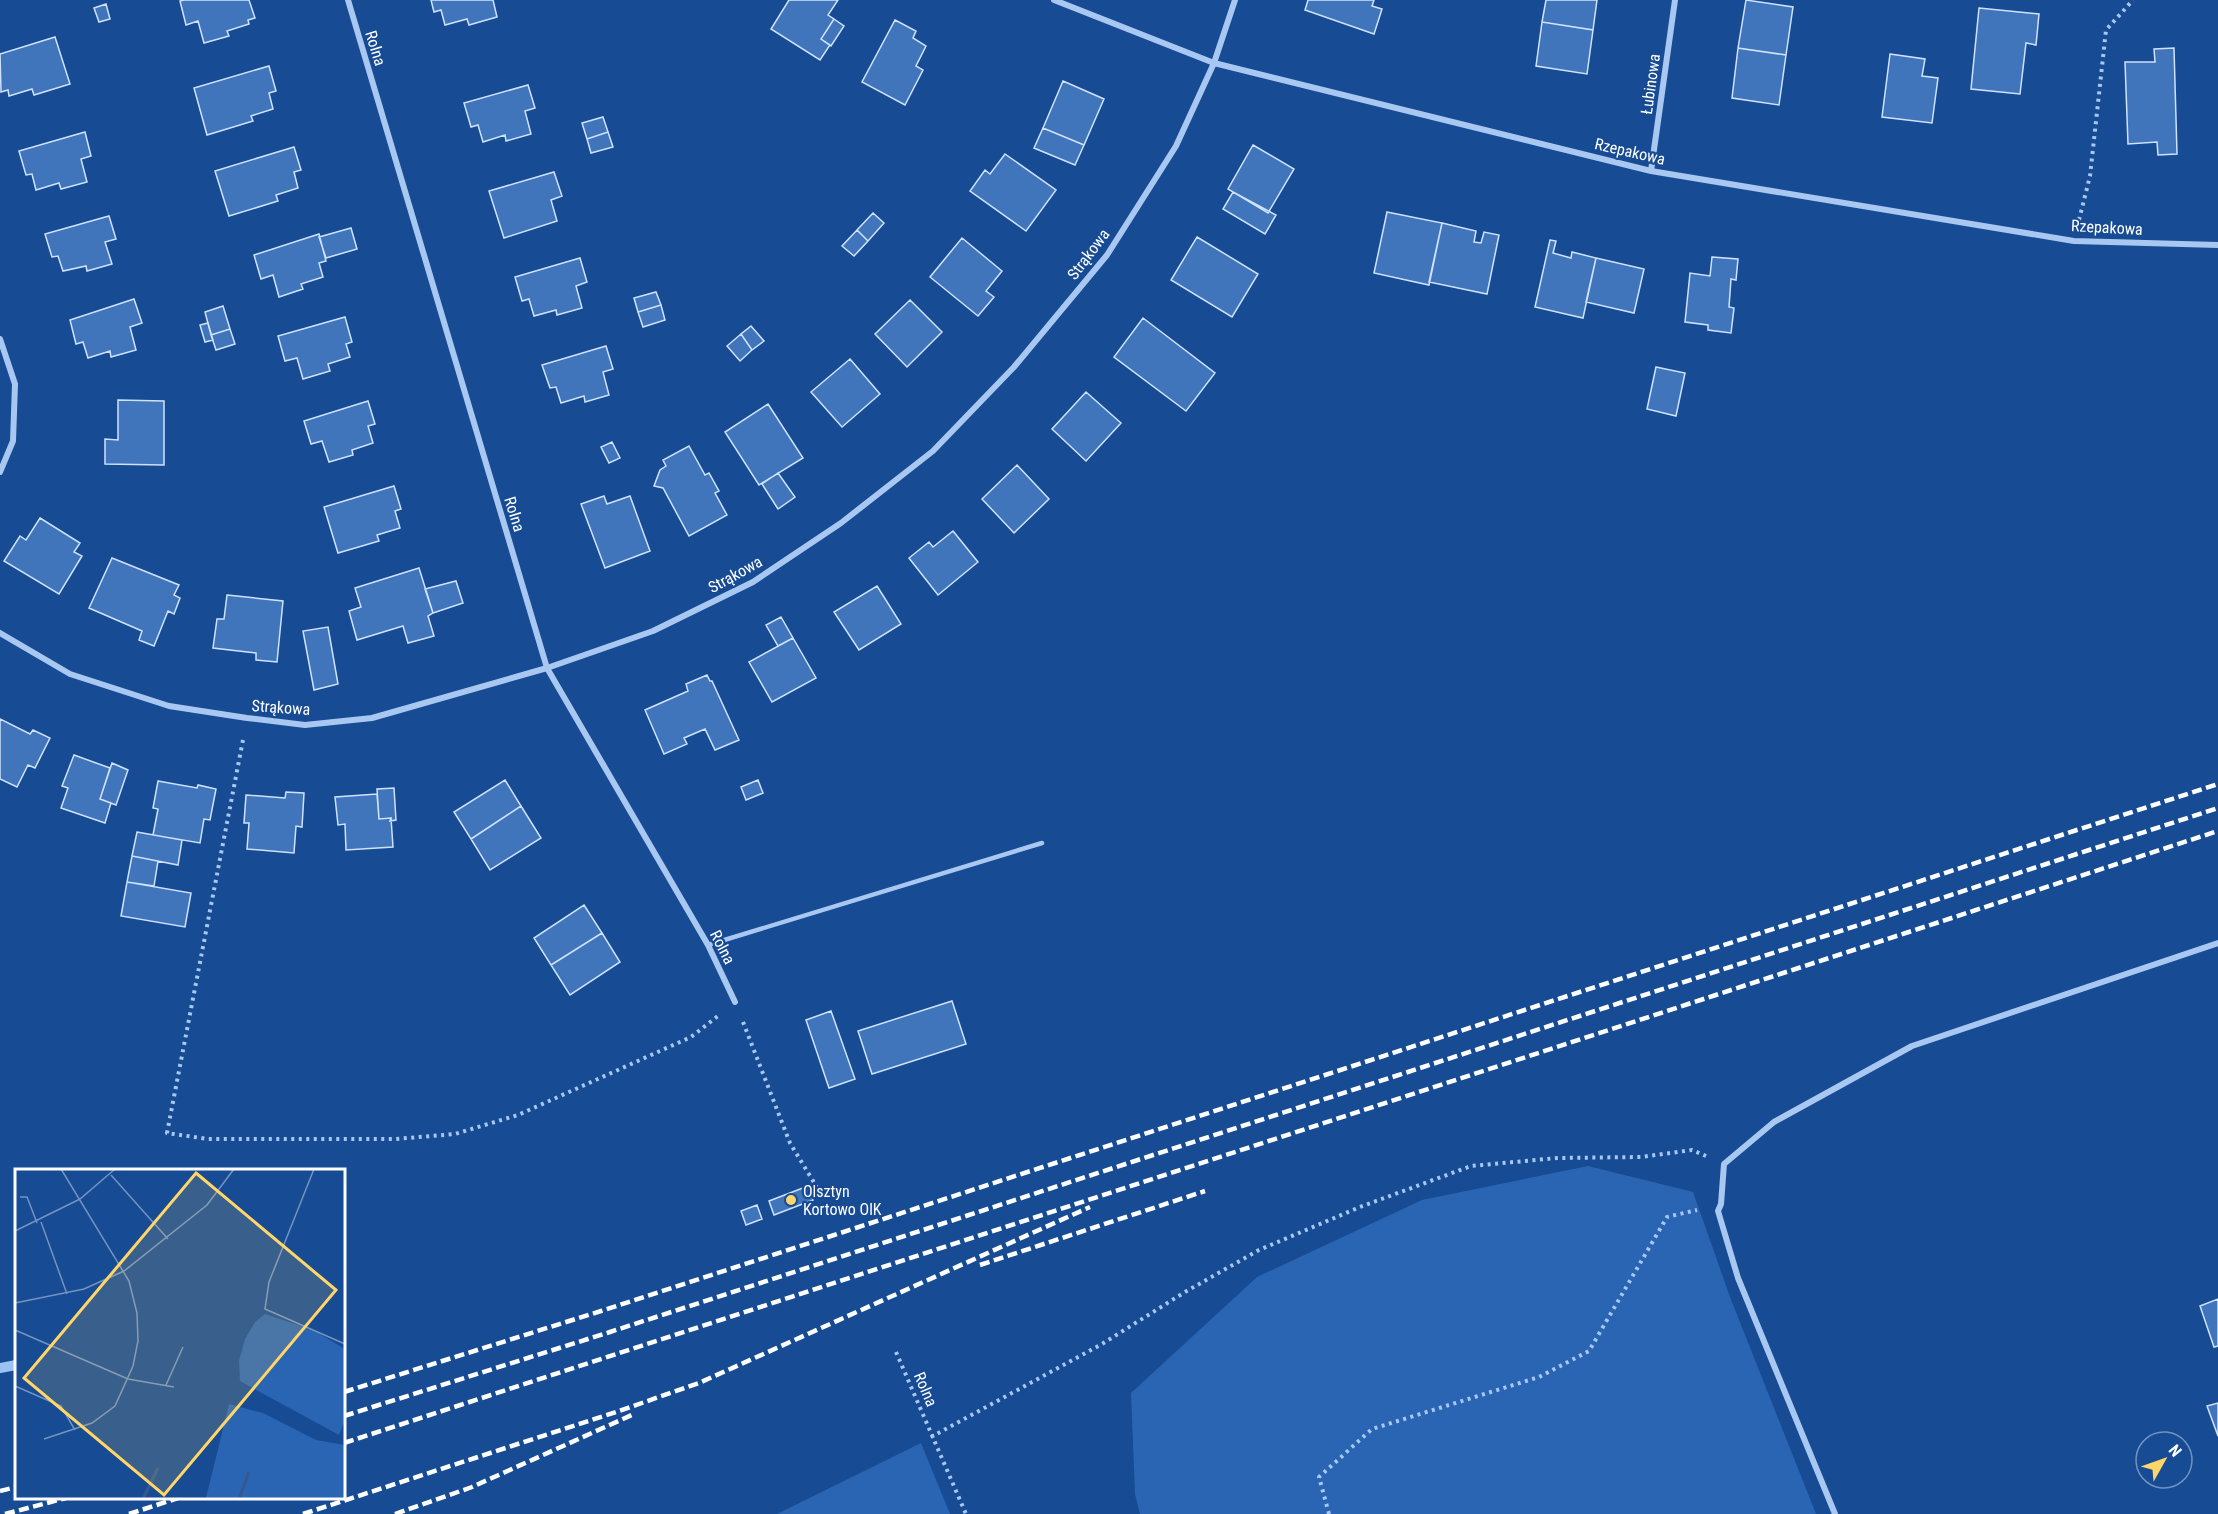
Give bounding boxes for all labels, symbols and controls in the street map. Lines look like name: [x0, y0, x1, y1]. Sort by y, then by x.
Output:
street label: Rolna: [361, 28, 390, 68]
street label: Łubinowa: [1637, 53, 1664, 115]
street label: Rzepakowa: [1593, 134, 1667, 169]
street label: Rzepakowa: [2071, 216, 2143, 239]
street label: Strąkowa: [1063, 225, 1114, 283]
street label: Rolna: [500, 494, 529, 534]
street label: Strąkowa: [705, 552, 765, 597]
street label: Strąkowa: [251, 696, 311, 719]
street label: Rolna: [706, 927, 739, 967]
inset map: [15, 1169, 345, 1499]
place label: Olsztyn Kortowo OlK: [803, 1182, 882, 1219]
marker: Olsztyn Kortowo OlK: [784, 1193, 798, 1207]
street label: Rolna: [910, 1369, 941, 1409]
north arrow: [2134, 1430, 2194, 1490]
text: N: [2165, 1441, 2186, 1461]

